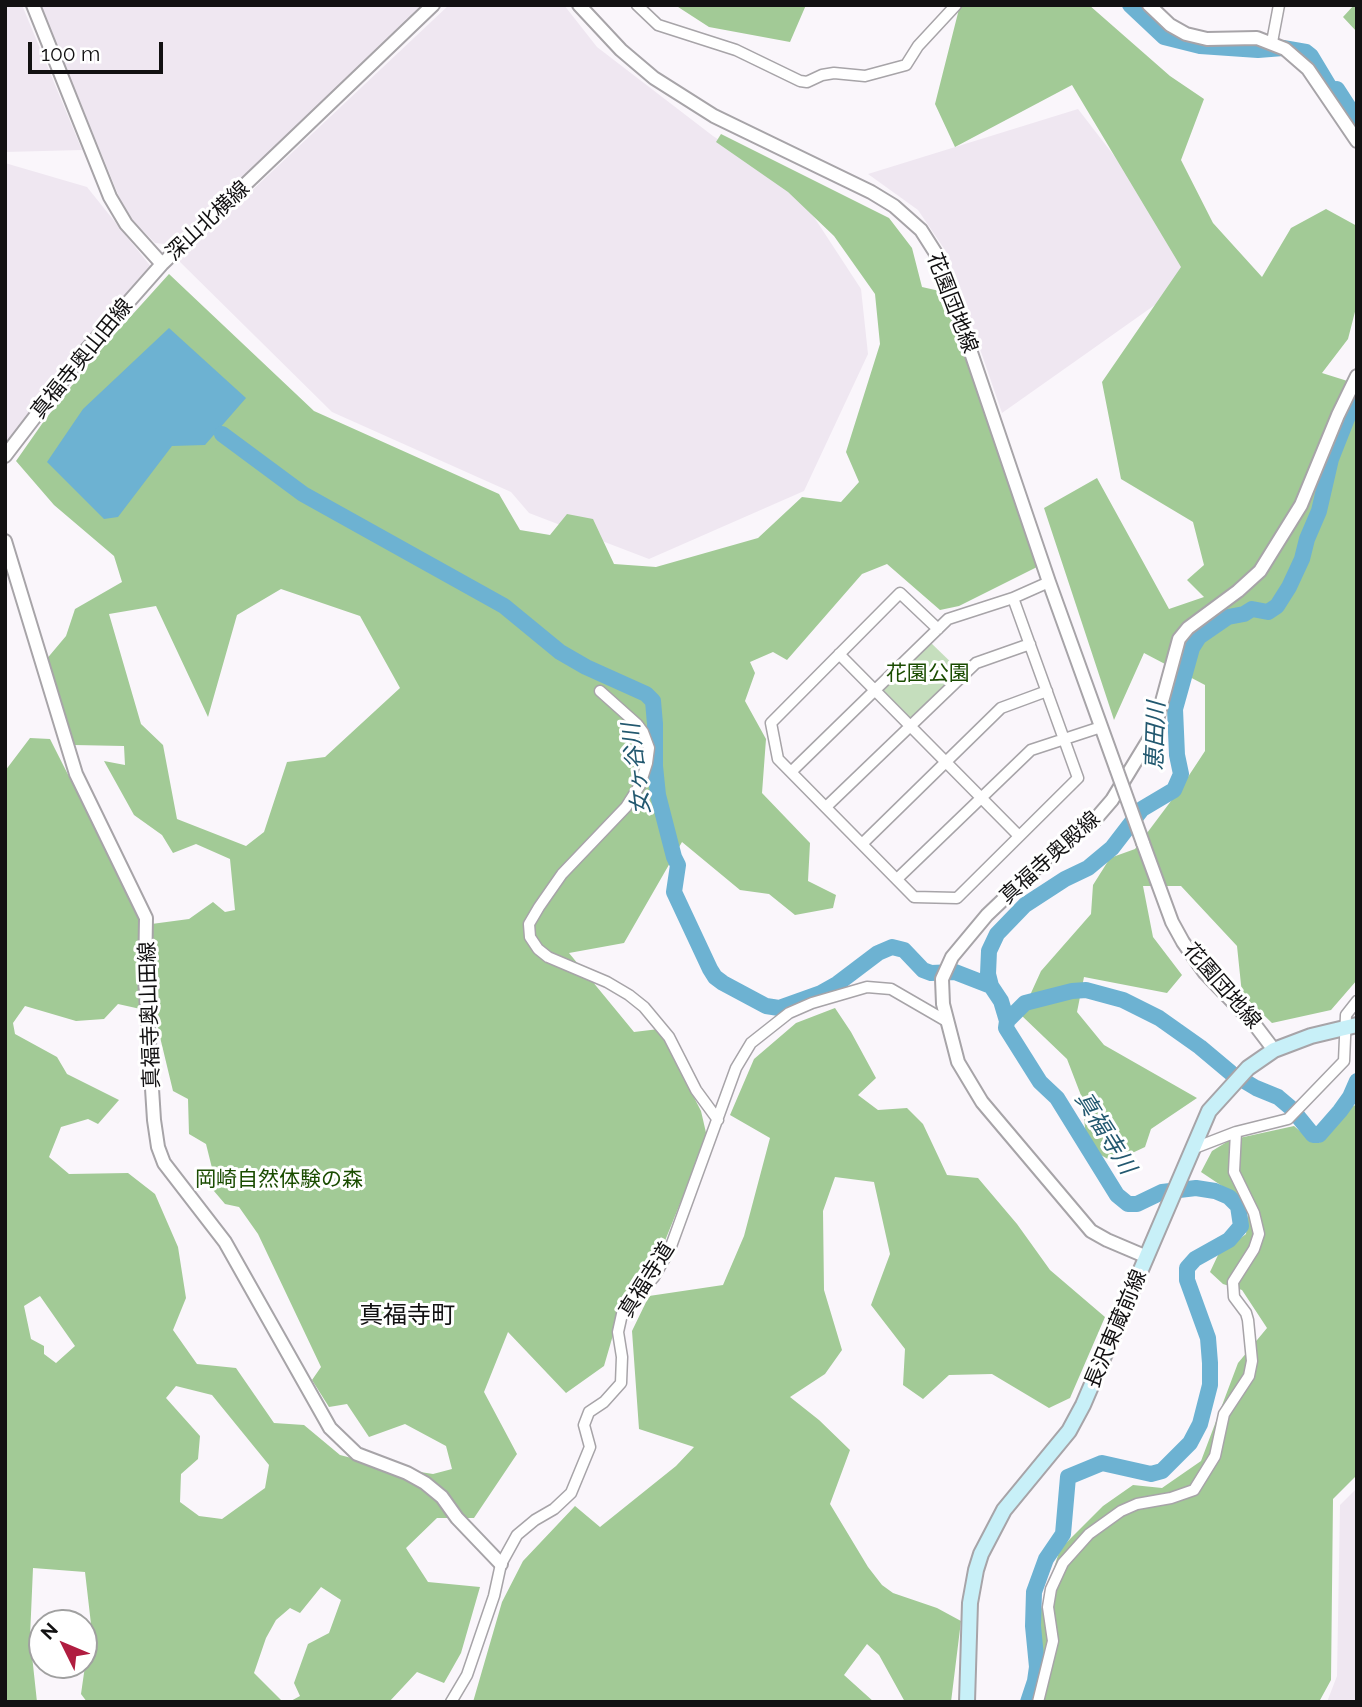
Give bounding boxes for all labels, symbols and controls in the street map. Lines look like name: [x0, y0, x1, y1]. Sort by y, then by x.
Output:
scale bar: [32, 28, 166, 72]
text: 100 m: [41, 41, 100, 66]
street label: 深山北横線: [161, 176, 255, 266]
street label: 花園団地線: [921, 249, 983, 357]
street label: 真福寺奥山田線: [26, 294, 138, 424]
park label: 花園公園: [886, 661, 970, 687]
water label: 恵田川: [1141, 701, 1171, 771]
water label: 女ヶ谷川: [618, 722, 656, 816]
street label: 真福寺奥殿線: [995, 806, 1105, 910]
street label: 花園団地線: [1178, 938, 1266, 1034]
street label: 真福寺奥山田線: [135, 941, 165, 1089]
water label: 真福寺川: [1069, 1087, 1141, 1179]
park label: 岡崎自然体験の森: [195, 1167, 363, 1193]
street label: 真福寺道: [614, 1238, 680, 1322]
street label: 長沢東蔵前線: [1080, 1266, 1152, 1392]
district label: 真福寺町: [359, 1302, 455, 1330]
north arrow: [28, 1609, 98, 1679]
text: N: [36, 1618, 62, 1644]

